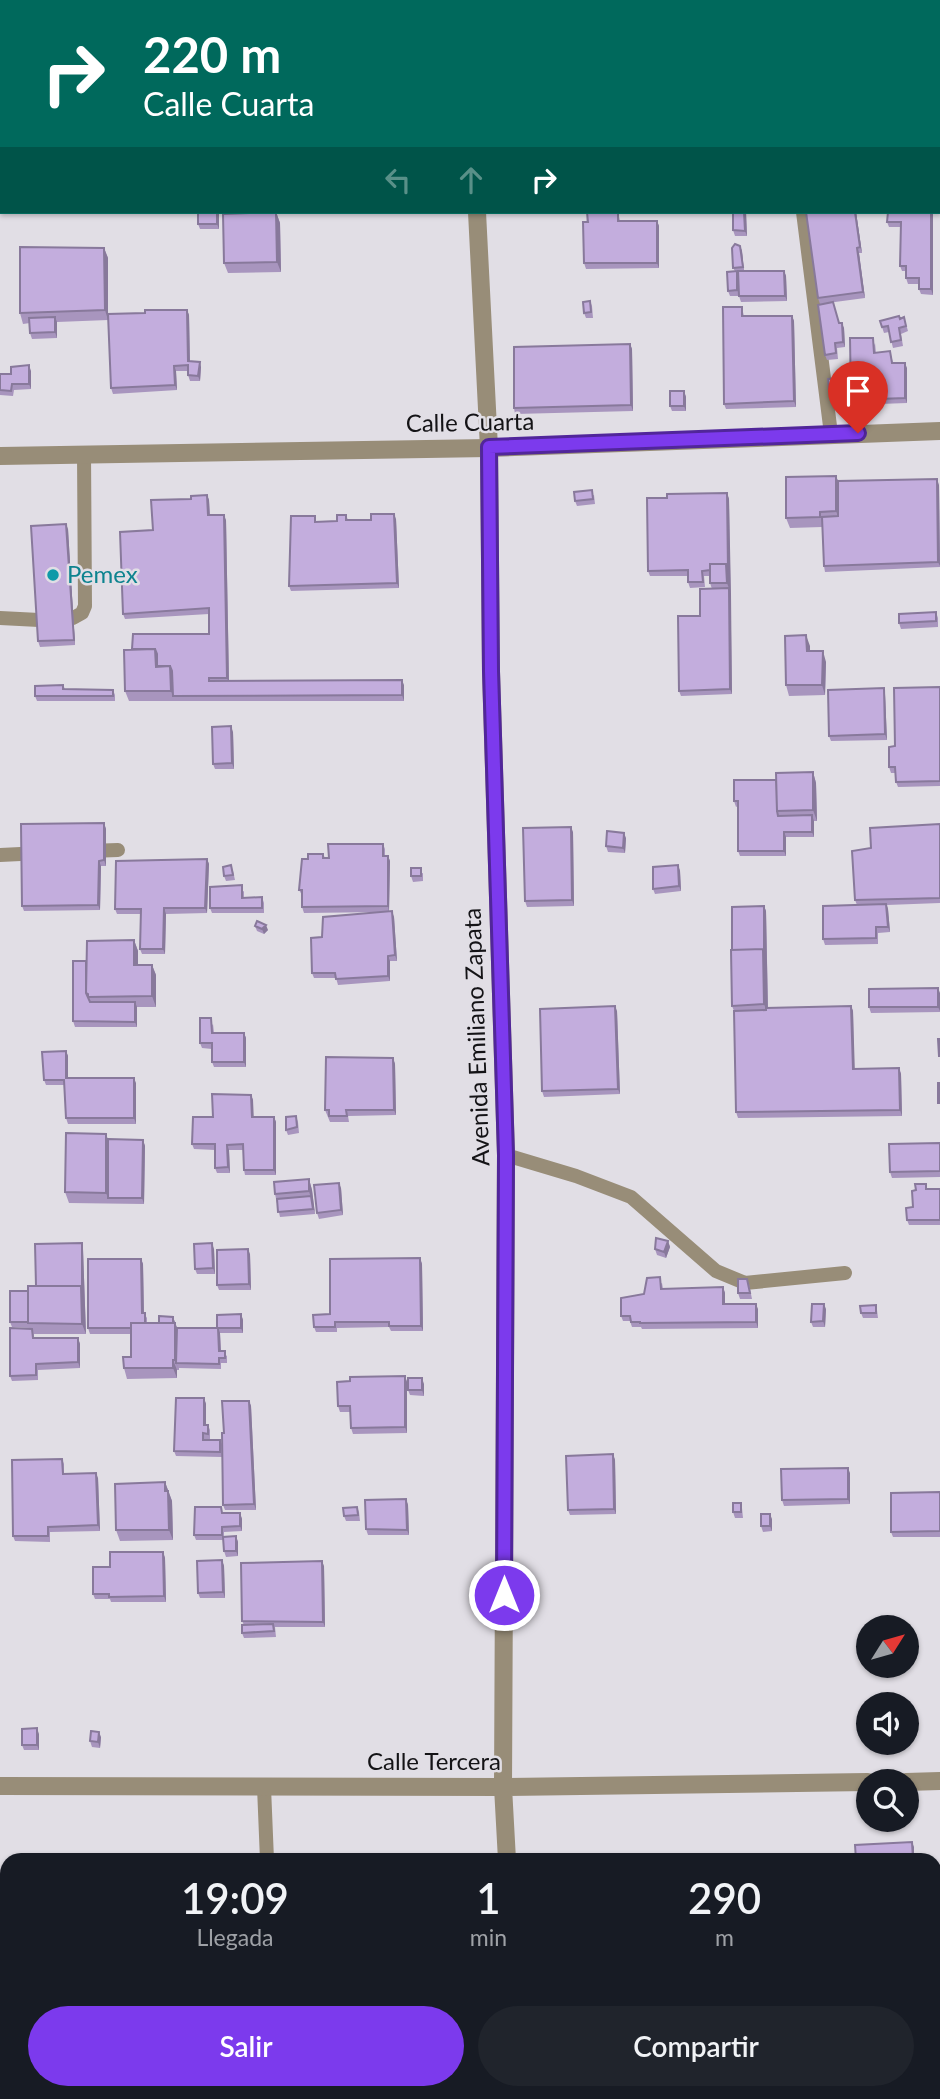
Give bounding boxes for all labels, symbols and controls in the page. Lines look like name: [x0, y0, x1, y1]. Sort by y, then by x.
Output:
text: 220 m: [143, 25, 281, 83]
icon: right: [28, 28, 119, 119]
text: Calle Cuarta: [143, 84, 314, 123]
icon: left: [379, 161, 417, 199]
icon: ahead: [452, 161, 490, 199]
icon: right: [525, 161, 563, 199]
pin: [828, 361, 888, 433]
icon: arrive: [839, 372, 877, 410]
street label: Calle Cuarta: [405, 406, 534, 437]
place label: Pemex: [67, 559, 138, 588]
marker: Pemex: [45, 567, 61, 583]
street label: Avenida Emiliano Zapata: [457, 907, 494, 1167]
position arrow: [467, 1558, 541, 1632]
north arrow: [856, 1615, 919, 1678]
map controls: [856, 1615, 919, 1832]
button: sound: [856, 1692, 919, 1755]
street label: Calle Tercera: [367, 1746, 501, 1775]
button: search: [856, 1769, 919, 1832]
text: 19:09: [181, 1873, 289, 1923]
text: 1: [476, 1873, 501, 1923]
text: 290: [688, 1873, 761, 1923]
text: Llegada: [196, 1923, 273, 1951]
text: min: [470, 1923, 507, 1951]
text: m: [715, 1923, 734, 1951]
button: Salir: [28, 2006, 464, 2086]
button: Compartir: [478, 2006, 914, 2086]

